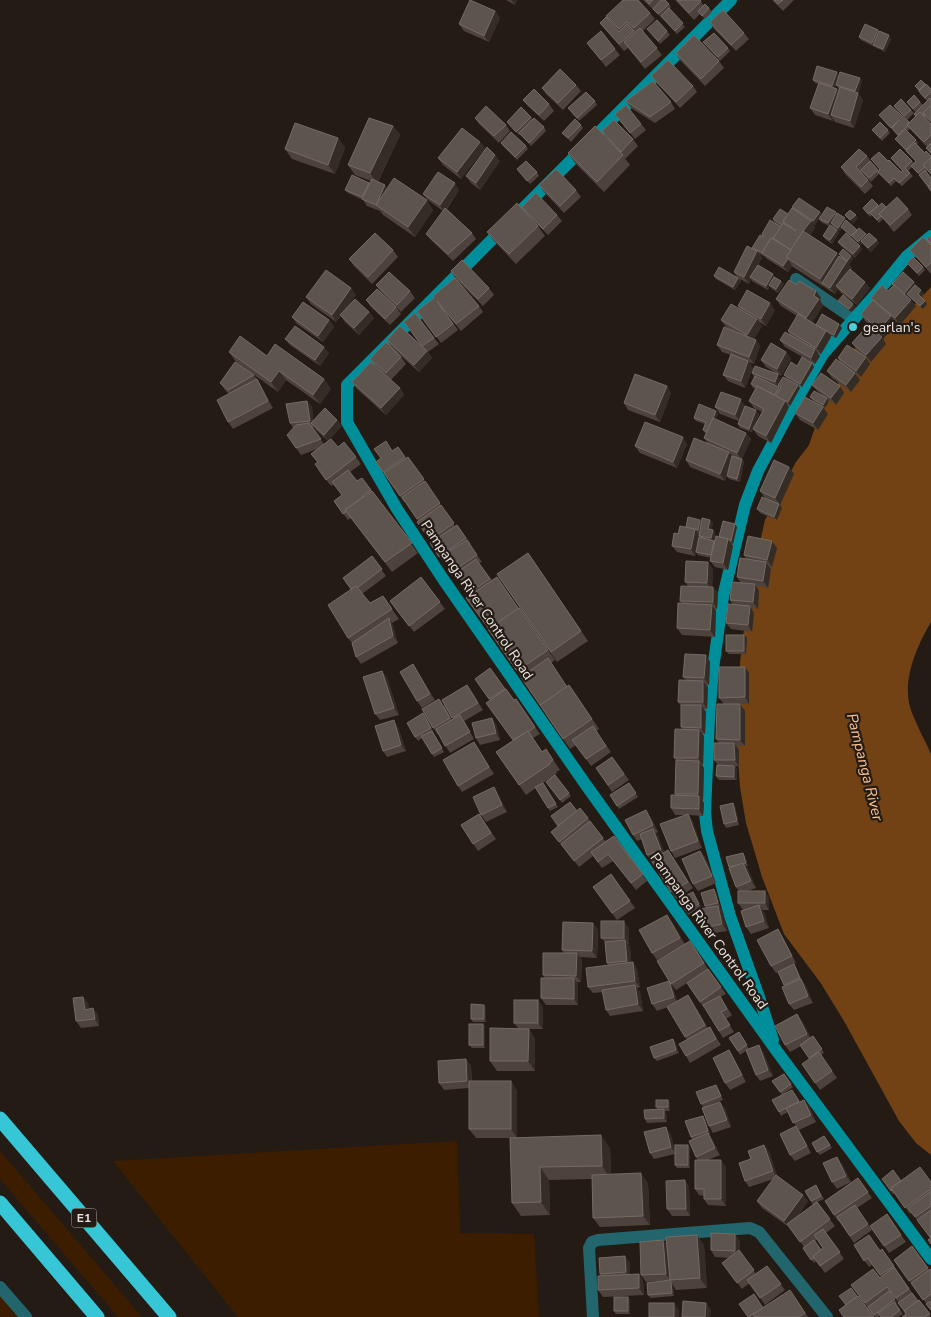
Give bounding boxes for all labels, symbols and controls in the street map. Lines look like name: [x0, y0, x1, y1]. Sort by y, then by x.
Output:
place label: gearlan's: [863, 318, 921, 337]
marker: gearlan's: [847, 321, 859, 333]
street label: Pampanga River Control Road: [416, 516, 538, 684]
water label: Pampanga River: [842, 711, 888, 823]
street label: Pampanga River Control Road: [646, 849, 772, 1013]
road number: E1: [72, 1208, 96, 1228]

